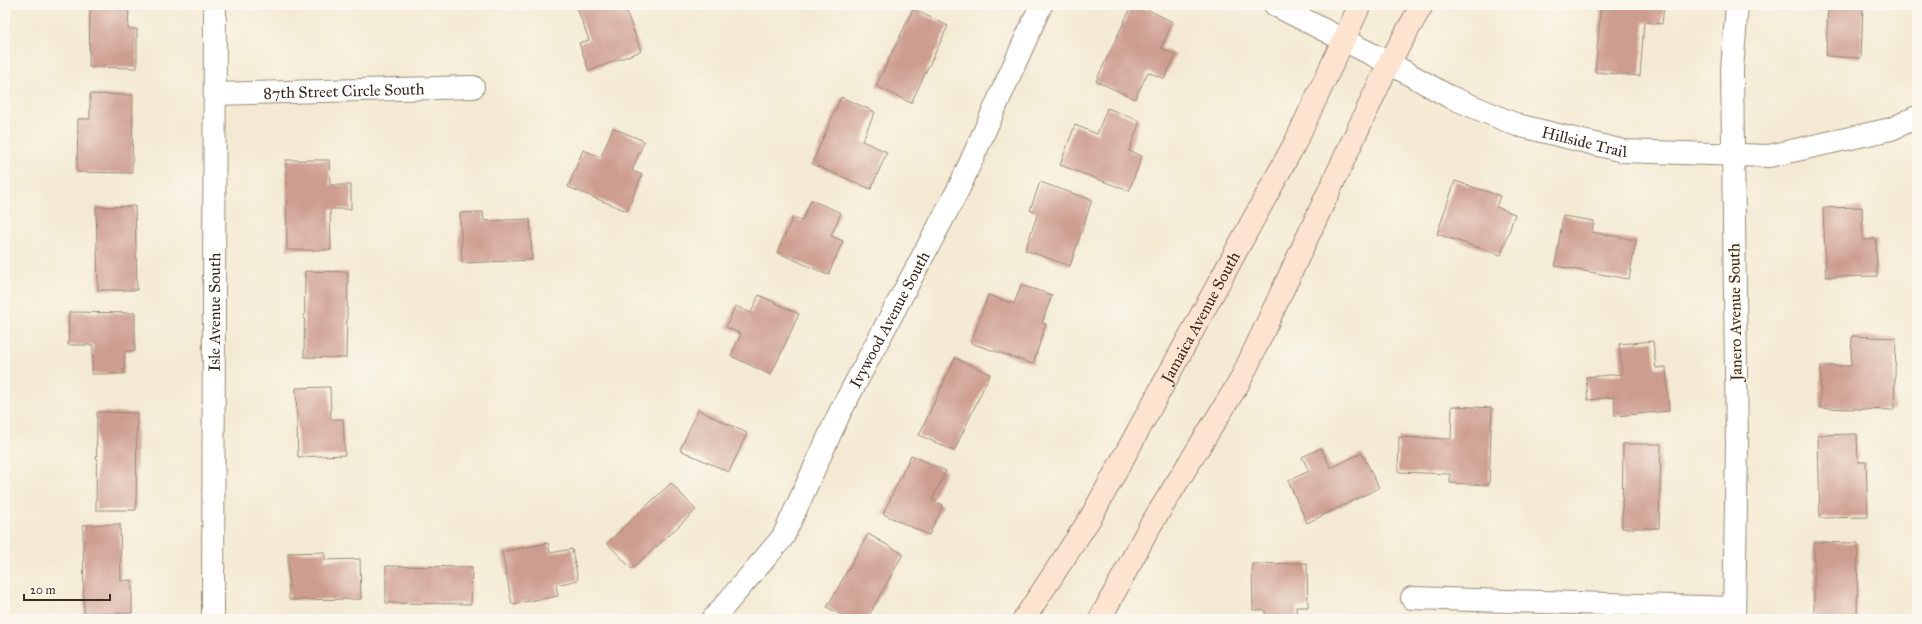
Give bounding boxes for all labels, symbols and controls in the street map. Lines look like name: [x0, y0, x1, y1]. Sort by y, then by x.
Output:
street label: 87th Street Circle South: [263, 79, 425, 102]
street label: Hillside Trail: [1540, 122, 1628, 161]
street label: Janero Avenue South: [1724, 243, 1747, 383]
street label: Ivywood Avenue South: [845, 248, 933, 391]
street label: Jamaica Avenue South: [1156, 248, 1244, 388]
street label: Isle Avenue South: [204, 252, 224, 372]
scale bar: [24, 576, 110, 602]
text: 20 m: [30, 583, 56, 597]

